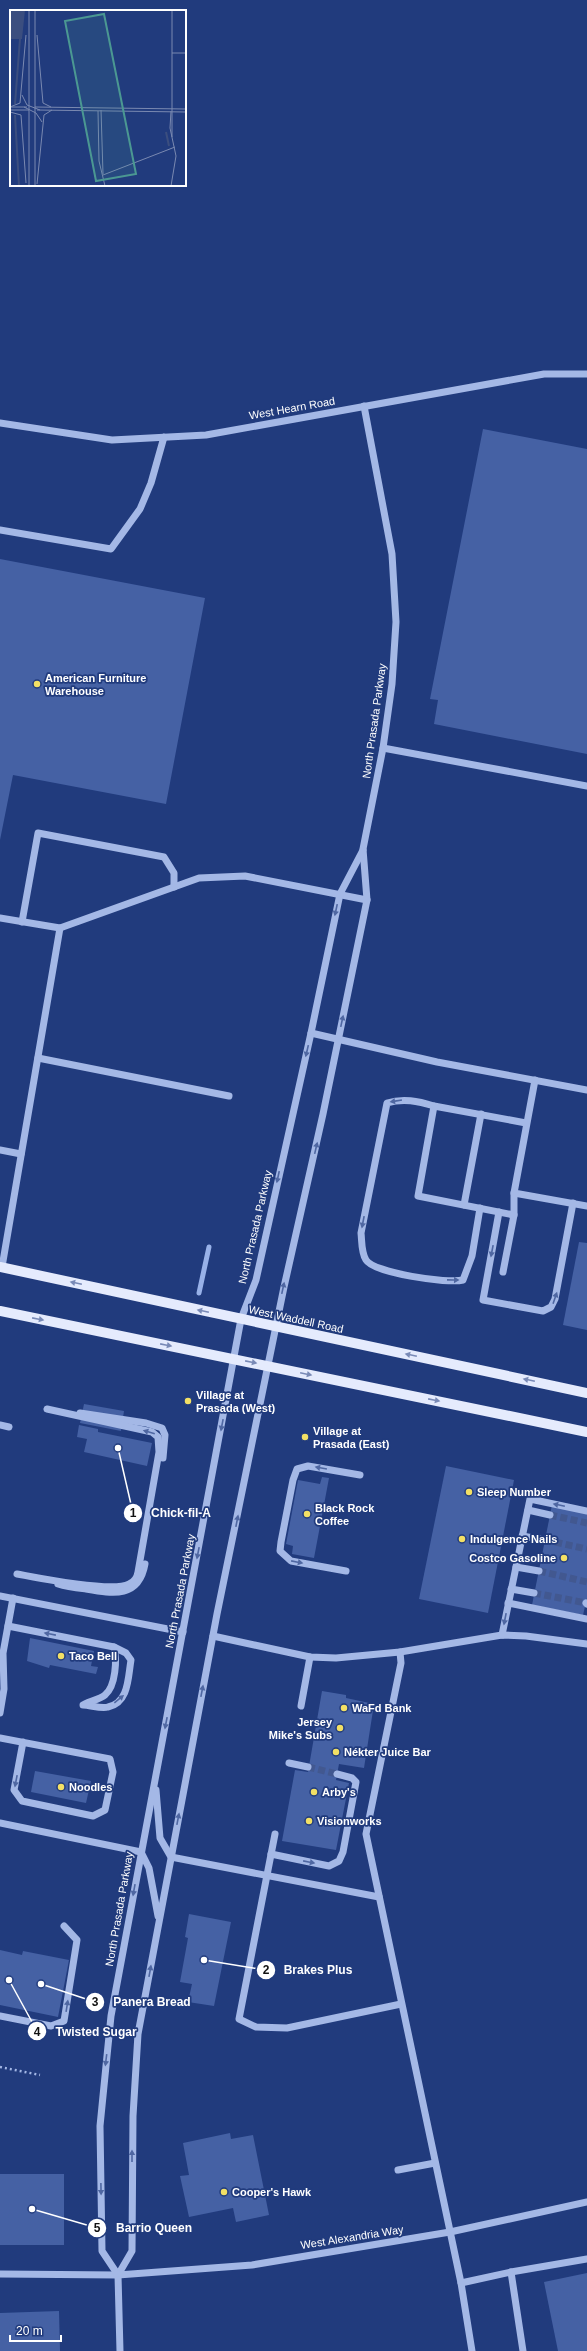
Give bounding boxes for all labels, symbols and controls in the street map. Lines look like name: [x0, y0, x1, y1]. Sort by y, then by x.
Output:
inset map: [10, 10, 186, 186]
street label: West Hearn Road: [248, 395, 336, 421]
street label: North Prasada Parkway: [360, 662, 388, 779]
place label: American Furniture Warehouse: [45, 672, 146, 697]
marker: American Furniture Warehouse: [32, 679, 42, 689]
one-way arrow: [333, 904, 339, 916]
one-way arrow: [339, 1015, 345, 1027]
one-way arrow: [304, 1045, 310, 1057]
one-way arrow: [390, 1099, 402, 1105]
one-way arrow: [313, 1142, 319, 1154]
street label: North Prasada Parkway: [236, 1169, 274, 1285]
one-way arrow: [275, 1171, 281, 1184]
one-way arrow: [360, 1215, 366, 1228]
one-way arrow: [488, 1245, 494, 1257]
one-way arrow: [447, 1277, 459, 1284]
one-way arrow: [70, 1280, 82, 1286]
one-way arrow: [281, 1282, 287, 1295]
one-way arrow: [552, 1291, 558, 1303]
street label: West Waddell Road: [248, 1303, 344, 1335]
one-way arrow: [197, 1308, 209, 1314]
one-way arrow: [32, 1317, 44, 1323]
one-way arrow: [159, 1342, 172, 1348]
one-way arrow: [405, 1352, 418, 1358]
one-way arrow: [245, 1360, 257, 1366]
one-way arrow: [300, 1371, 312, 1377]
one-way arrow: [523, 1377, 535, 1383]
place label: Village at Prasada (West): [196, 1389, 276, 1414]
marker: Village at Prasada (West): [183, 1396, 193, 1406]
one-way arrow: [428, 1397, 440, 1403]
one-way arrow: [219, 1419, 225, 1431]
place label: Village at Prasada (East): [313, 1425, 390, 1450]
one-way arrow: [143, 1429, 155, 1435]
marker: Village at Prasada (East): [300, 1432, 310, 1442]
one-way arrow: [315, 1465, 327, 1471]
place label: Sleep Number: [477, 1486, 552, 1498]
marker: Sleep Number: [464, 1487, 474, 1497]
callout: Chick-fil-A: [123, 1501, 219, 1525]
one-way arrow: [552, 1501, 565, 1507]
place label: Black Rock Coffee: [315, 1502, 375, 1527]
text: 1: [130, 1506, 137, 1520]
text: Chick-fil-A: [151, 1506, 211, 1520]
marker: Black Rock Coffee: [302, 1509, 312, 1519]
one-way arrow: [234, 1515, 240, 1527]
street label: North Prasada Parkway: [163, 1532, 197, 1649]
place label: Indulgence Nails: [470, 1533, 557, 1545]
marker: Indulgence Nails: [457, 1534, 467, 1544]
one-way arrow: [195, 1547, 201, 1559]
place label: Costco Gasoline: [469, 1552, 556, 1564]
marker: Costco Gasoline: [559, 1553, 569, 1563]
one-way arrow: [291, 1559, 303, 1565]
one-way arrow: [502, 1613, 508, 1625]
one-way arrow: [44, 1631, 56, 1637]
place label: Taco Bell: [69, 1650, 117, 1662]
marker: Taco Bell: [56, 1651, 66, 1661]
one-way arrow: [200, 1685, 206, 1697]
one-way arrow: [114, 1695, 124, 1704]
place label: WaFd Bank: [352, 1702, 412, 1714]
marker: WaFd Bank: [339, 1703, 349, 1713]
place label: Jersey Mike's Subs: [269, 1716, 333, 1741]
one-way arrow: [163, 1717, 169, 1730]
marker: Jersey Mike's Subs: [335, 1723, 345, 1733]
place label: Nékter Juice Bar: [344, 1746, 432, 1758]
marker: Nékter Juice Bar: [331, 1747, 341, 1757]
one-way arrow: [12, 1774, 18, 1787]
place label: Noodles: [69, 1781, 112, 1793]
marker: Noodles: [56, 1782, 66, 1792]
place label: Arby's: [322, 1786, 356, 1798]
marker: Arby's: [309, 1787, 319, 1797]
one-way arrow: [175, 1813, 181, 1825]
place label: Visionworks: [317, 1815, 382, 1827]
marker: Visionworks: [304, 1816, 314, 1826]
street label: North Prasada Parkway: [103, 1850, 135, 1967]
one-way arrow: [303, 1859, 315, 1865]
one-way arrow: [131, 1884, 137, 1896]
callout: Brakes Plus: [256, 1958, 360, 1982]
text: 2: [263, 1963, 270, 1977]
text: Brakes Plus: [284, 1963, 353, 1977]
one-way arrow: [147, 1965, 153, 1977]
callout: Panera Bread: [85, 1990, 199, 2014]
text: 3: [92, 1995, 99, 2009]
text: Panera Bread: [113, 1995, 191, 2009]
one-way arrow: [64, 2000, 70, 2012]
callout: Twisted Sugar: [27, 2019, 145, 2043]
text: 4: [34, 2025, 41, 2039]
text: Twisted Sugar: [55, 2025, 137, 2039]
one-way arrow: [103, 2054, 109, 2066]
one-way arrow: [129, 2149, 135, 2162]
one-way arrow: [98, 2183, 105, 2195]
place label: Cooper's Hawk: [232, 2186, 312, 2198]
marker: Cooper's Hawk: [219, 2187, 229, 2197]
callout: Barrio Queen: [87, 2216, 200, 2240]
text: 5: [94, 2221, 101, 2235]
text: Barrio Queen: [116, 2221, 192, 2235]
street label: West Alexandria Way: [300, 2223, 405, 2251]
scale bar: [10, 2317, 61, 2343]
text: 20 m: [16, 2324, 43, 2338]

